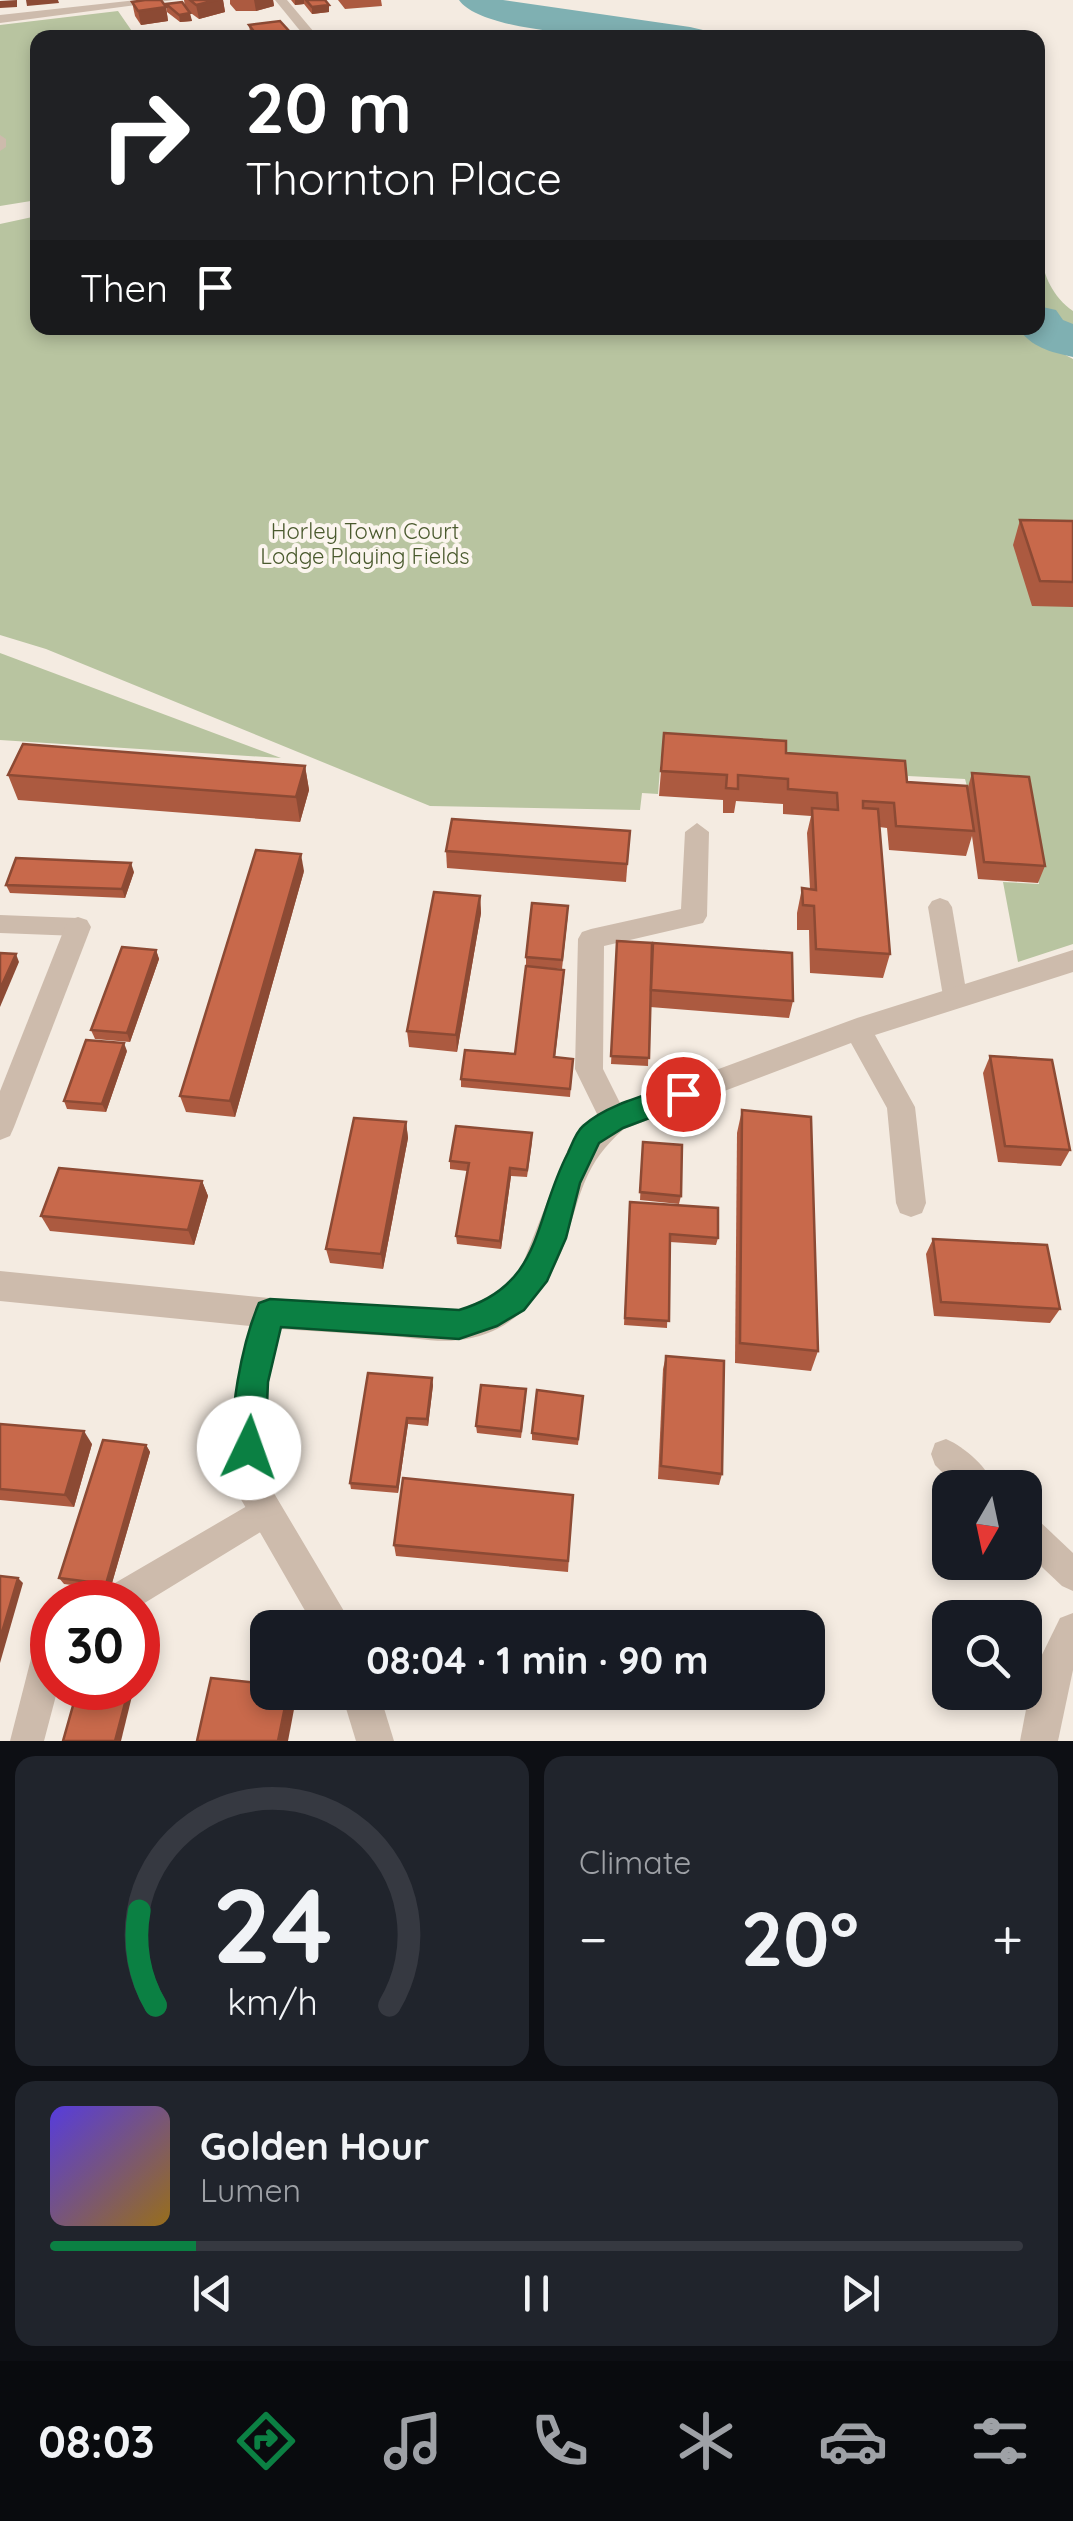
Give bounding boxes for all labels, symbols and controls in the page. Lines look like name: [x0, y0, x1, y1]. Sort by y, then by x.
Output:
text: 20 m: [245, 63, 412, 151]
icon: right: [80, 70, 210, 200]
text: Thornton Place: [245, 150, 562, 206]
icon: arrive: [188, 260, 243, 315]
text: Then: [80, 264, 168, 312]
park label: Horley Town Court Lodge Playing Fields: [260, 517, 470, 570]
pin: [641, 1052, 726, 1137]
icon: arrive: [656, 1067, 711, 1122]
position arrow: [197, 1396, 301, 1500]
north arrow: [932, 1470, 1042, 1580]
map controls: [932, 1470, 1042, 1710]
speed limit sign: 30: [30, 1580, 160, 1710]
button: search: [932, 1600, 1042, 1710]
text: 08:04 · 1 min · 90 m: [366, 1636, 709, 1684]
text: Climate: [579, 1842, 691, 1882]
text: 24: [212, 1859, 332, 1989]
text: 20°: [741, 1891, 859, 1985]
text: −: [579, 1904, 608, 1973]
text: +: [992, 1904, 1023, 1973]
text: km/h: [227, 1979, 317, 2024]
text: Golden Hour: [200, 2122, 429, 2170]
text: Lumen: [200, 2170, 301, 2210]
icon: previous: [185, 2266, 240, 2321]
icon: pause: [509, 2266, 564, 2321]
icon: next: [833, 2266, 888, 2321]
icon: directions: [231, 2406, 301, 2476]
icon: music: [378, 2406, 448, 2476]
icon: phone: [525, 2406, 595, 2476]
icon: climate: [671, 2406, 741, 2476]
icon: car: [818, 2406, 888, 2476]
icon: filters: [965, 2406, 1035, 2476]
text: 08:03: [38, 2413, 155, 2469]

